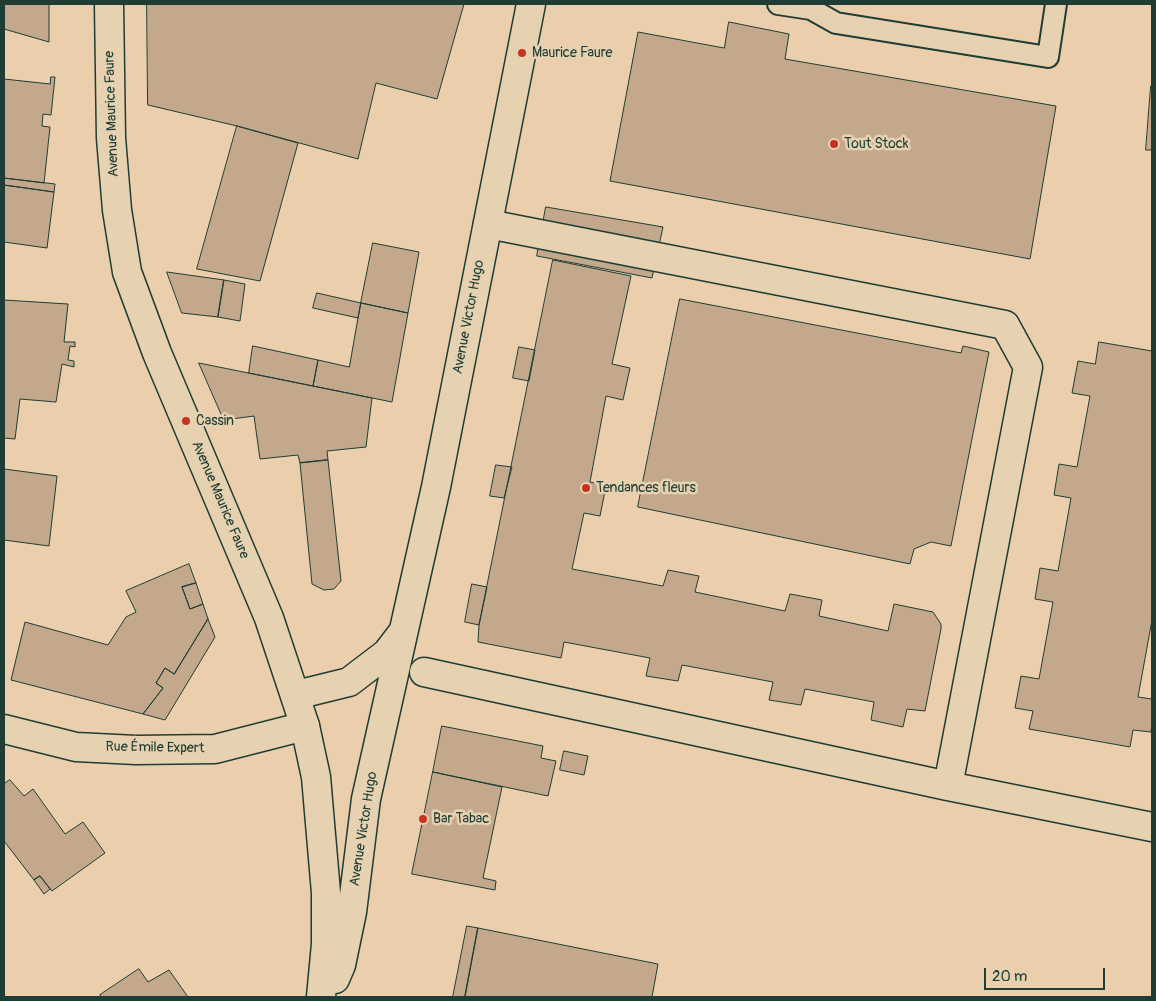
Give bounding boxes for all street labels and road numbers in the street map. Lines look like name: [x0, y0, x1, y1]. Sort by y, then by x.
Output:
street label: Avenue Maurice Faure: [101, 51, 123, 177]
street label: Avenue Victor Hugo: [450, 259, 488, 375]
street label: Avenue Maurice Faure: [188, 439, 252, 561]
street label: Rue Émile Expert: [105, 739, 205, 757]
street label: Avenue Victor Hugo: [347, 771, 381, 887]

